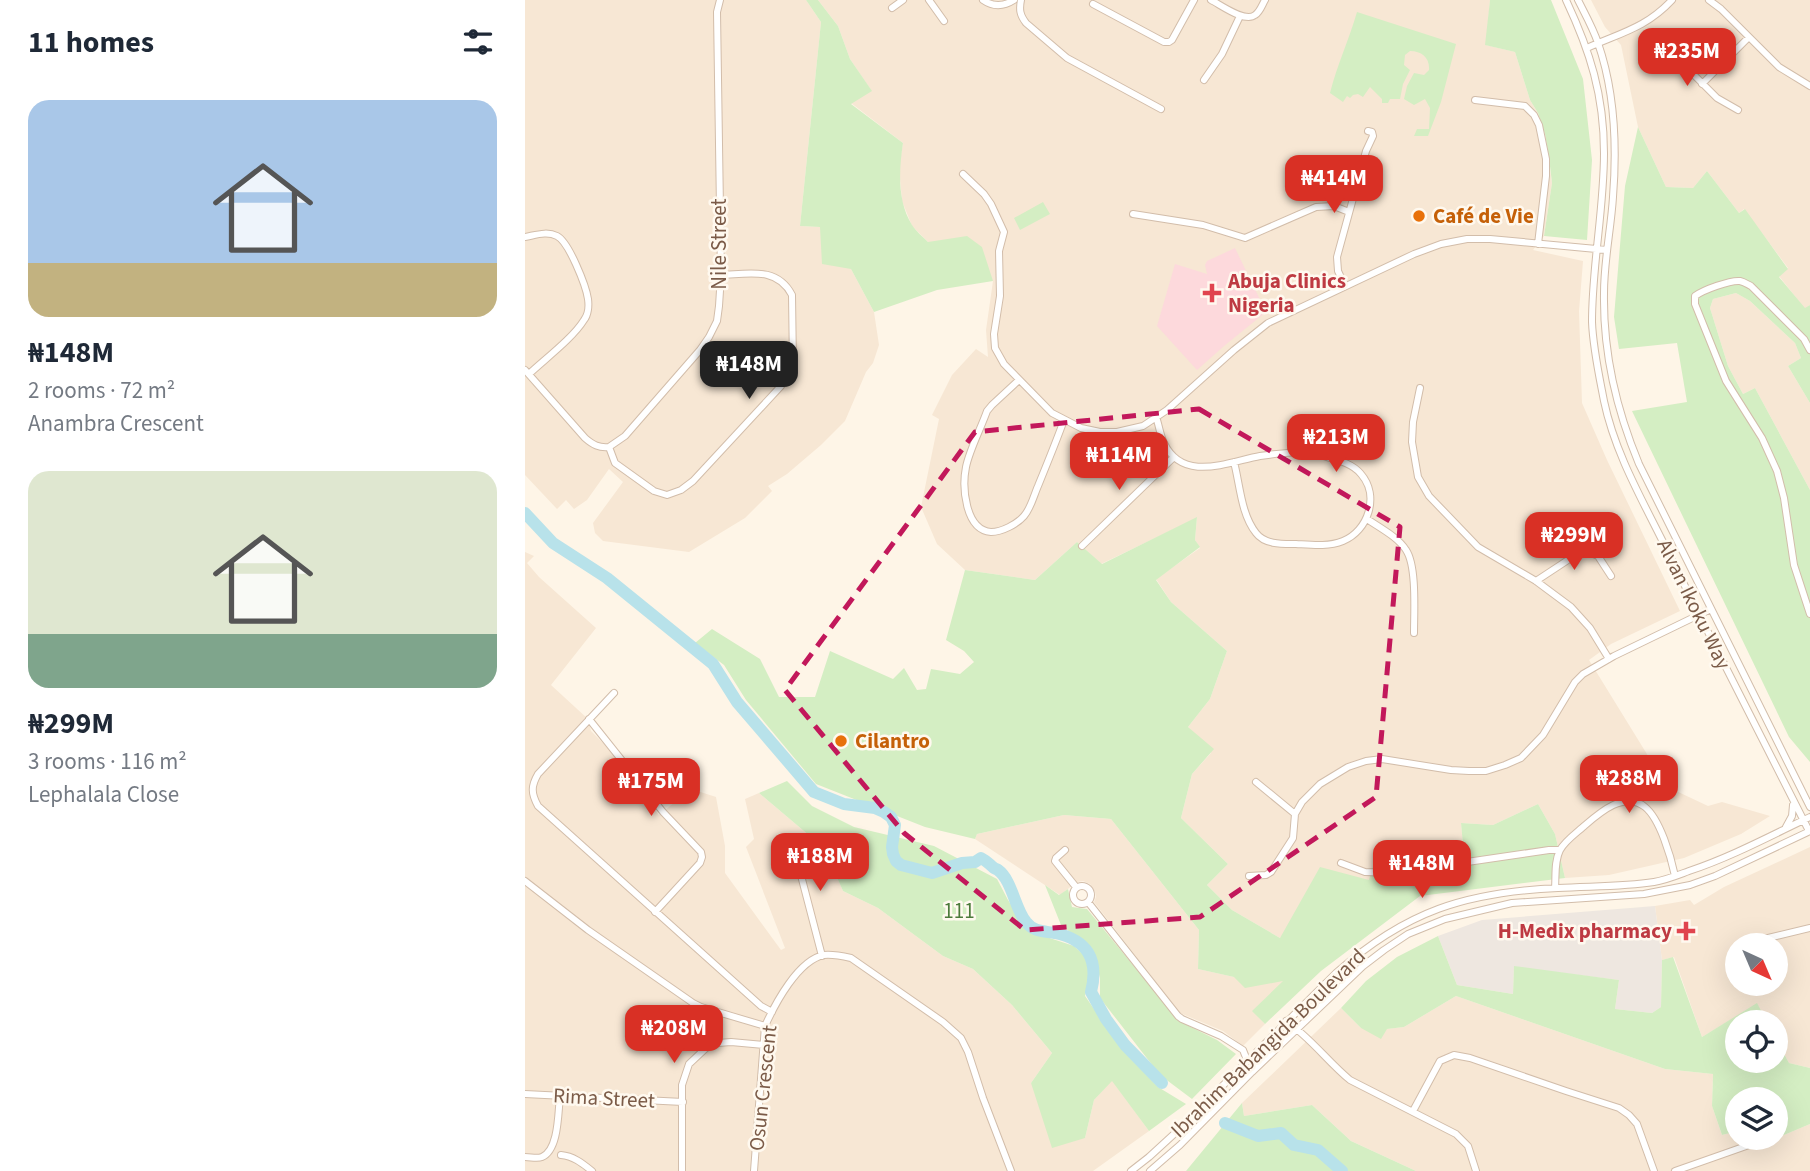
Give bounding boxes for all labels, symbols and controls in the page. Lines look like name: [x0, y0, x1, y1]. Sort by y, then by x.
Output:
text: 11 homes: [28, 21, 154, 64]
icon: filters: [459, 23, 497, 61]
pin: ₦235M: [1638, 28, 1736, 88]
text: ₦235M: [1654, 34, 1720, 67]
icon: home: [200, 145, 326, 271]
pin: ₦414M: [1285, 156, 1383, 215]
text: ₦414M: [1301, 161, 1367, 194]
street label: Nile Street: [704, 198, 734, 290]
place label: Café de Vie: [1433, 201, 1534, 231]
marker: Café de Vie: [1411, 208, 1427, 224]
place label: Abuja Clinics Nigeria: [1227, 266, 1346, 320]
marker: Abuja Clinics Nigeria: [1202, 283, 1222, 303]
text: ₦148M: [28, 331, 114, 374]
pin: ₦148M: [700, 342, 798, 401]
text: ₦148M: [716, 347, 782, 380]
text: 2 rooms · 72 m²: [28, 374, 175, 407]
text: Anambra Crescent: [28, 407, 204, 440]
pin: ₦213M: [1287, 414, 1385, 474]
text: ₦213M: [1303, 420, 1369, 453]
pin: ₦114M: [1070, 433, 1168, 492]
text: ₦114M: [1086, 438, 1152, 471]
pin: ₦299M: [1525, 512, 1623, 572]
icon: home: [200, 516, 326, 642]
text: ₦299M: [1541, 518, 1607, 551]
street label: Alvan Ikoku Way: [1649, 534, 1739, 674]
text: ₦299M: [28, 702, 114, 745]
place label: Cilantro: [855, 726, 930, 756]
marker: Cilantro: [833, 733, 849, 749]
text: 3 rooms · 116 m²: [28, 745, 187, 778]
pin: ₦288M: [1580, 756, 1678, 815]
pin: ₦175M: [602, 758, 700, 818]
text: ₦288M: [1596, 761, 1662, 794]
text: ₦175M: [618, 764, 684, 797]
text: Lephalala Close: [28, 778, 179, 811]
pin: ₦188M: [771, 834, 869, 893]
text: ₦188M: [787, 839, 853, 872]
pin: ₦148M: [1373, 841, 1471, 900]
text: ₦148M: [1389, 846, 1455, 879]
park label: 111: [943, 896, 975, 926]
place label: H-Medix pharmacy: [1498, 916, 1672, 946]
marker: H-Medix pharmacy: [1678, 923, 1694, 939]
north arrow: [1725, 933, 1789, 996]
map controls: [1725, 933, 1788, 1150]
street label: Ibrahim Babangida Boulevard: [1164, 942, 1372, 1144]
pin: ₦208M: [625, 1006, 723, 1065]
button: locate: [1725, 1010, 1788, 1073]
text: ₦208M: [641, 1011, 707, 1044]
street label: Osun Crescent: [741, 1024, 785, 1152]
street label: Rima Street: [552, 1080, 656, 1116]
button: layers: [1725, 1087, 1788, 1150]

